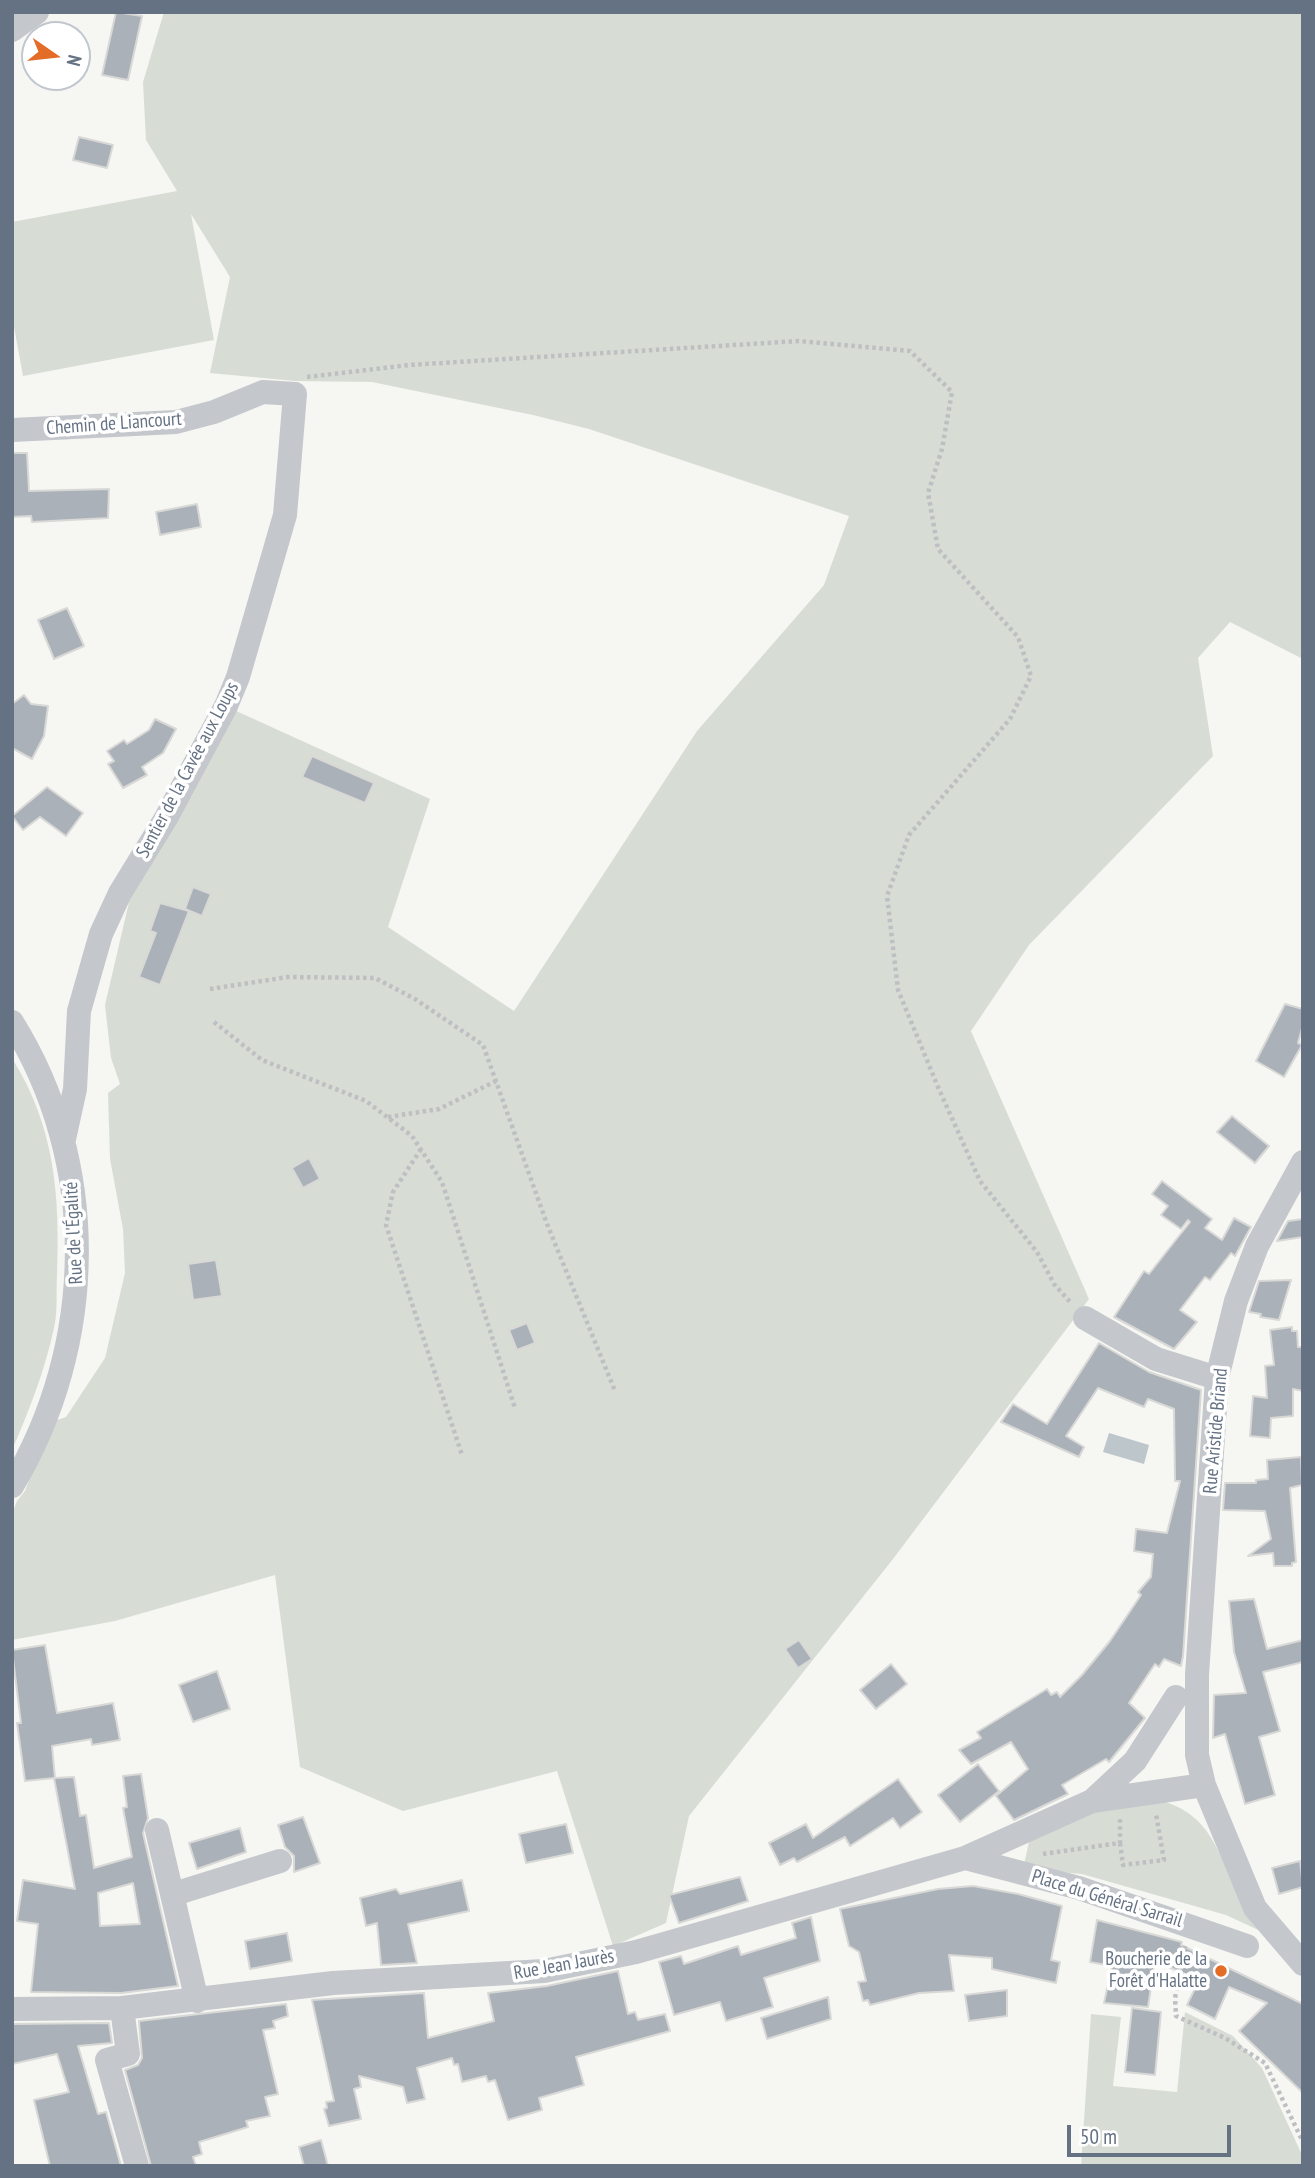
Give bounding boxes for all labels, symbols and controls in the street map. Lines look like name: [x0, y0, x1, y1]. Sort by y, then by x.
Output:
north arrow: [21, 21, 91, 91]
text: N: [62, 53, 87, 68]
street label: Chemin de Liancourt: [46, 408, 182, 440]
street label: Sentier de la Cavée aux Loups: [132, 678, 244, 862]
street label: Rue de l'Égalité: [60, 1181, 88, 1285]
street label: Rue Aristide Briand: [1199, 1367, 1233, 1495]
street label: Place du Général Sarrail: [1029, 1865, 1185, 1933]
street label: Rue Jean Jaurès: [512, 1945, 616, 1985]
place label: Boucherie de la Forêt d'Halatte: [1105, 1949, 1207, 1993]
marker: Boucherie de la Forêt d'Halatte: [1213, 1963, 1229, 1979]
scale bar: [1070, 2112, 1234, 2156]
text: 50 m: [1080, 2123, 1117, 2150]

